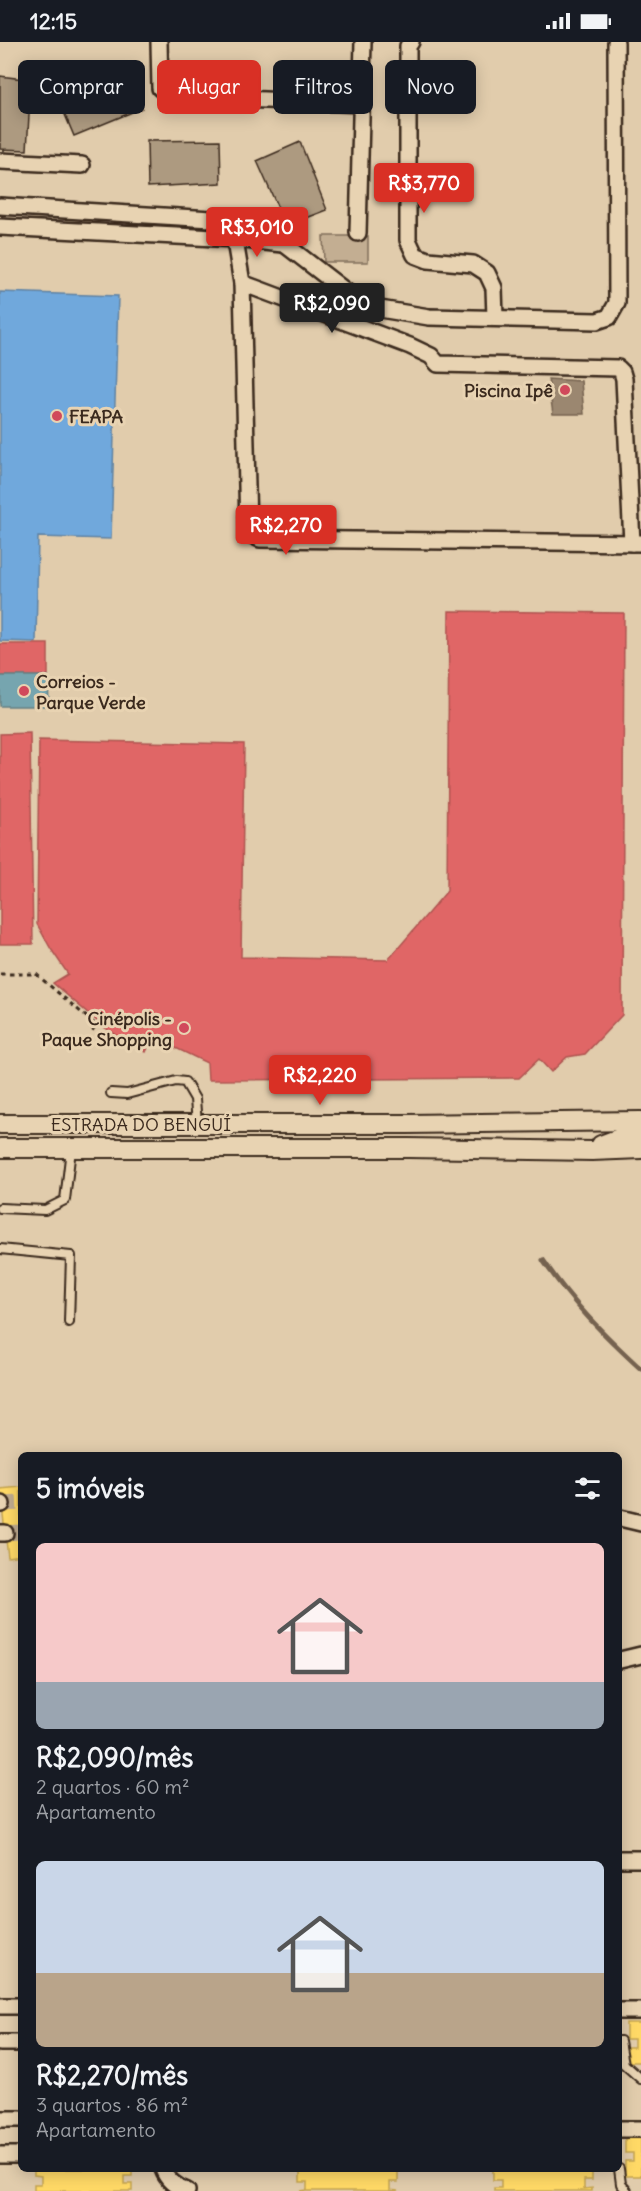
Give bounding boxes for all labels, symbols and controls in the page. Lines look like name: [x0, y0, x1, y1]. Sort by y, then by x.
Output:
text: 12:15: [30, 7, 77, 35]
chip: Comprar: [18, 60, 145, 114]
chip: Alugar: [157, 60, 261, 114]
chip: Filtros: [273, 60, 373, 114]
chip: Novo: [385, 60, 476, 114]
pin: R$3,770: [369, 163, 479, 214]
text: R$3,770: [388, 170, 460, 195]
pin: R$3,010: [202, 207, 312, 258]
text: R$3,010: [220, 214, 294, 239]
pin: R$2,090: [277, 283, 387, 334]
text: R$2,090: [294, 290, 370, 315]
place label: Piscina Ipê: [464, 379, 553, 402]
marker: Piscina Ipê: [558, 383, 572, 397]
place label: FEAPA: [69, 405, 124, 428]
marker: FEAPA: [50, 409, 64, 423]
pin: R$2,270: [231, 505, 341, 556]
text: R$2,270: [250, 512, 322, 537]
place label: Correios - Parque Verde: [36, 670, 146, 714]
marker: Correios - Parque Verde: [17, 684, 31, 698]
place label: Cinépolis - Paque Shopping: [42, 1007, 172, 1051]
marker: Cinépolis - Paque Shopping: [177, 1021, 191, 1035]
pin: R$2,220: [265, 1055, 375, 1106]
text: R$2,220: [283, 1062, 357, 1087]
street label: ESTRADA DO BENGUÍ: [51, 1113, 231, 1136]
text: 5 imóveis: [36, 1472, 145, 1505]
icon: filters: [571, 1472, 604, 1505]
icon: home: [266, 1582, 374, 1690]
text: R$2,090/mês: [36, 1741, 193, 1774]
text: 2 quartos · 60 m²: [36, 1774, 189, 1799]
text: Apartamento: [36, 1799, 156, 1824]
icon: home: [266, 1900, 374, 2008]
text: R$2,270/mês: [36, 2059, 188, 2092]
text: 3 quartos · 86 m²: [36, 2092, 188, 2117]
text: Apartamento: [36, 2117, 156, 2142]

